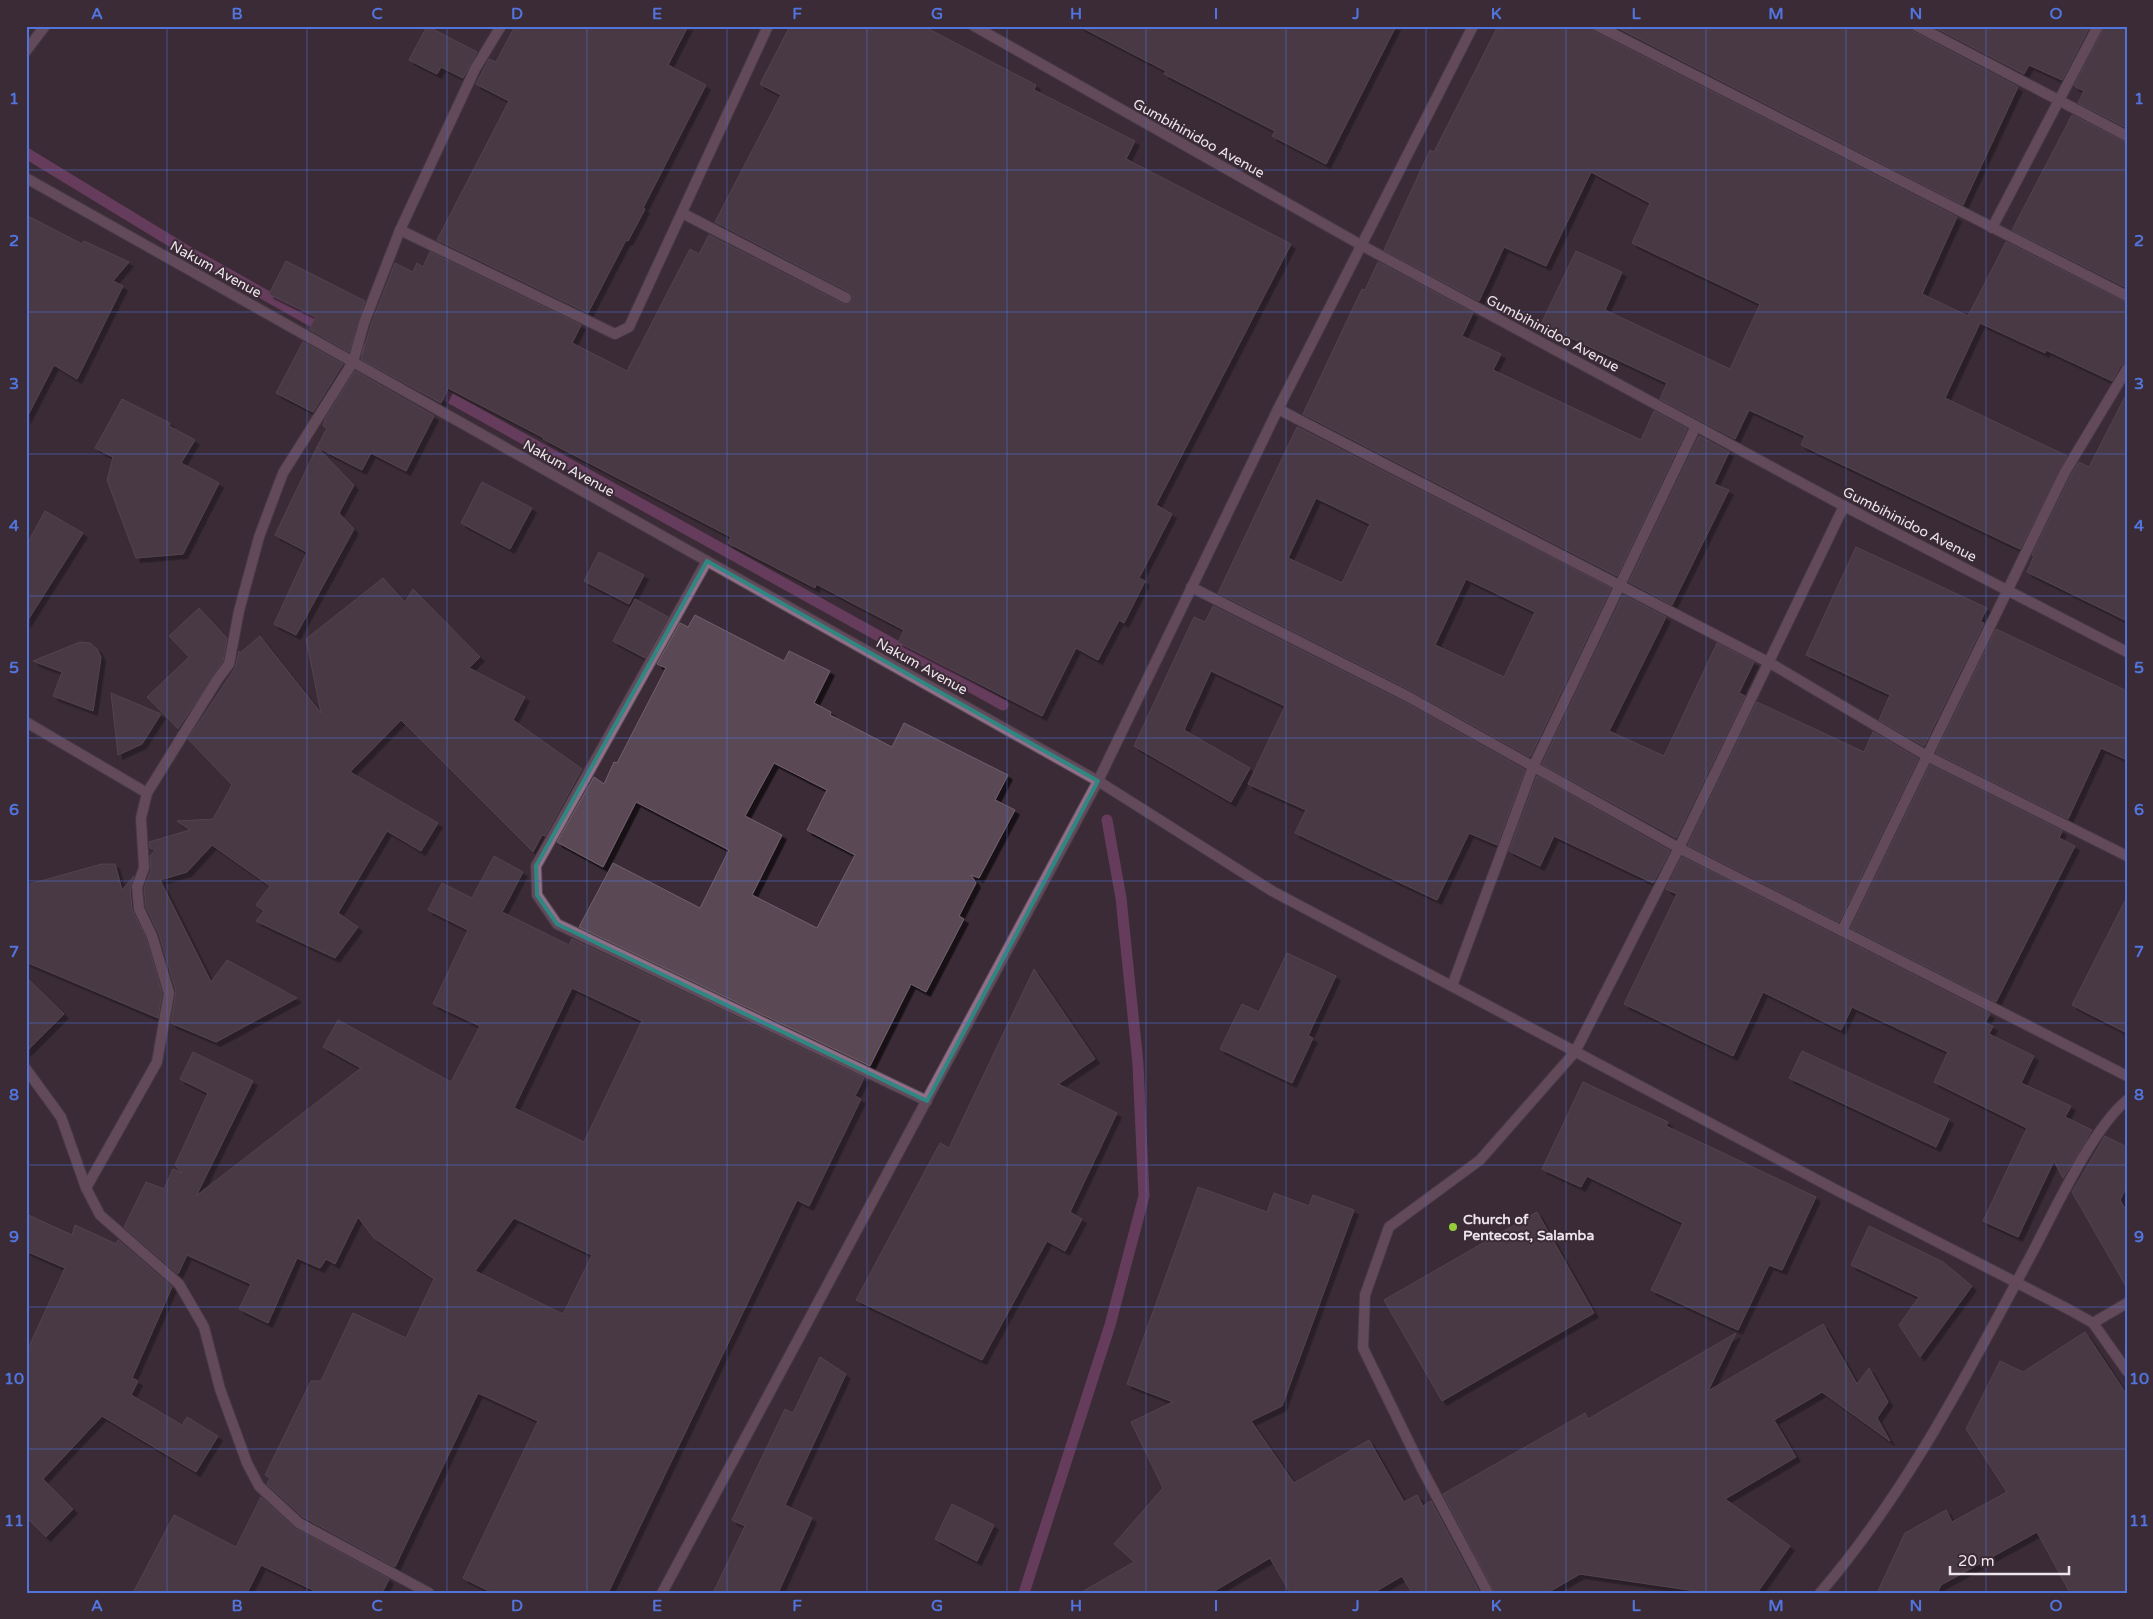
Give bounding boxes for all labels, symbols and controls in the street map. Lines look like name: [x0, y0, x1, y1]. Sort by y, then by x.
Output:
text: A: [91, 4, 103, 24]
text: B: [231, 4, 243, 24]
text: C: [371, 4, 383, 24]
text: D: [511, 4, 523, 24]
text: E: [652, 4, 662, 24]
text: F: [792, 4, 802, 24]
text: G: [931, 4, 943, 24]
text: H: [1070, 4, 1082, 24]
text: I: [1214, 4, 1218, 24]
text: J: [1351, 4, 1360, 24]
text: K: [1491, 4, 1502, 24]
text: L: [1631, 4, 1641, 24]
text: M: [1768, 4, 1784, 24]
text: N: [1910, 4, 1922, 24]
text: O: [2050, 4, 2063, 24]
text: 1: [9, 89, 19, 109]
text: 1: [2134, 89, 2144, 109]
street label: Gumbihinidoo Avenue: [1130, 95, 1268, 182]
text: 2: [9, 231, 19, 251]
text: 2: [2134, 231, 2144, 251]
street label: Nakum Avenue: [167, 237, 264, 302]
street label: Gumbihinidoo Avenue: [1483, 291, 1622, 376]
text: 3: [9, 374, 19, 394]
text: 3: [2134, 374, 2144, 394]
street label: Nakum Avenue: [520, 436, 617, 501]
street label: Gumbihinidoo Avenue: [1840, 483, 1980, 566]
text: 4: [9, 516, 19, 536]
text: 4: [2134, 516, 2144, 536]
street label: Nakum Avenue: [873, 634, 970, 699]
text: 5: [9, 658, 19, 678]
text: 5: [2134, 658, 2144, 678]
text: 6: [9, 800, 19, 820]
text: 6: [2134, 800, 2144, 820]
text: 7: [9, 942, 19, 962]
text: 7: [2134, 942, 2144, 962]
text: 8: [9, 1085, 19, 1105]
text: 8: [2134, 1085, 2144, 1105]
place label: Church of Pentecost, Salamba: [1463, 1211, 1594, 1244]
marker: Church of Pentecost, Salamba: [1447, 1221, 1459, 1233]
text: 9: [9, 1227, 19, 1247]
text: 9: [2134, 1227, 2144, 1247]
text: 10: [4, 1369, 24, 1389]
text: 10: [2129, 1369, 2149, 1389]
text: 11: [4, 1511, 24, 1531]
text: 11: [2129, 1511, 2149, 1531]
scale bar: [1950, 1544, 2069, 1576]
text: 20 m: [1958, 1552, 1995, 1570]
text: A: [91, 1596, 103, 1616]
text: B: [231, 1596, 243, 1616]
text: C: [371, 1596, 383, 1616]
text: D: [511, 1596, 523, 1616]
text: E: [652, 1596, 662, 1616]
text: F: [792, 1596, 802, 1616]
text: G: [931, 1596, 943, 1616]
text: H: [1070, 1596, 1082, 1616]
text: I: [1214, 1596, 1218, 1616]
text: J: [1351, 1596, 1360, 1616]
text: K: [1491, 1596, 1502, 1616]
text: L: [1631, 1596, 1641, 1616]
text: M: [1768, 1596, 1784, 1616]
text: N: [1910, 1596, 1922, 1616]
text: O: [2050, 1596, 2063, 1616]

